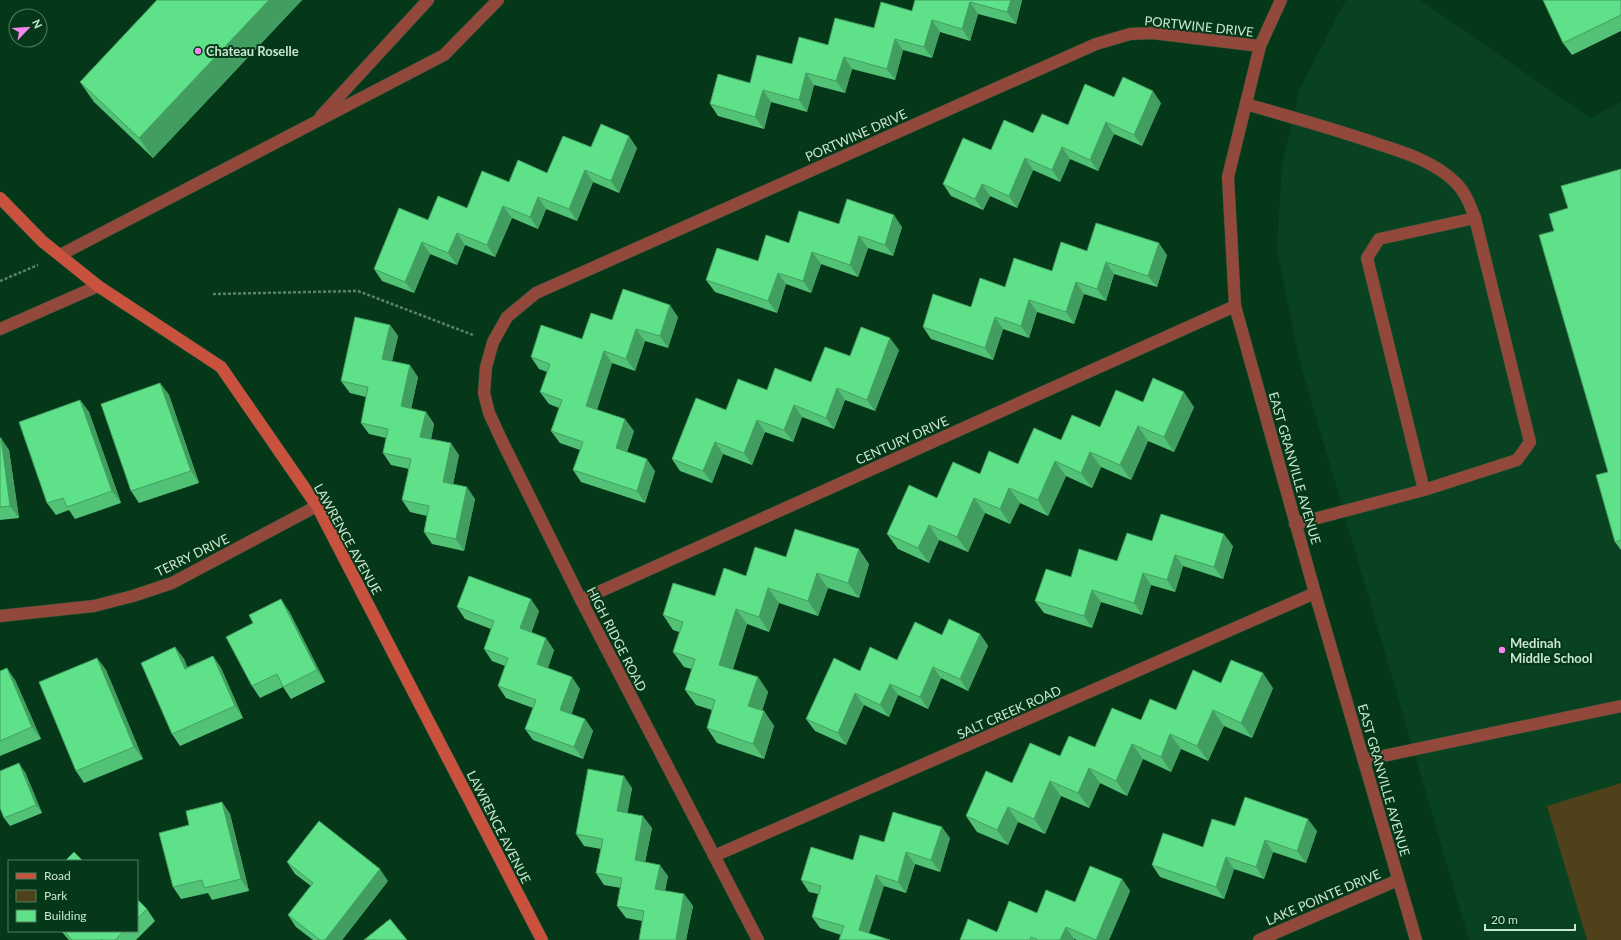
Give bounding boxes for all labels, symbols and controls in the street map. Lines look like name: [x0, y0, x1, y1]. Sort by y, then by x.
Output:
north arrow: [8, 8, 48, 48]
street label: PORTWINE DRIVE: [1144, 12, 1254, 40]
text: N: [30, 17, 45, 30]
place label: Chateau Roselle: [206, 43, 299, 59]
marker: Chateau Roselle: [193, 46, 203, 56]
street label: PORTWINE DRIVE: [803, 105, 909, 165]
street label: EAST GRANVILLE AVENUE: [1266, 390, 1324, 546]
street label: CENTURY DRIVE: [853, 412, 951, 468]
street label: LAWRENCE AVENUE: [311, 481, 385, 597]
street label: TERRY DRIVE: [153, 530, 231, 580]
street label: HIGH RIDGE ROAD: [584, 584, 650, 694]
place label: Medinah Middle School: [1510, 635, 1592, 666]
marker: Medinah Middle School: [1497, 645, 1507, 655]
street label: SALT CREEK ROAD: [954, 682, 1064, 742]
street label: EAST GRANVILLE AVENUE: [1355, 702, 1413, 858]
street label: LAWRENCE AVENUE: [464, 768, 534, 886]
legend: [8, 860, 138, 932]
street label: LAKE POINTE DRIVE: [1263, 866, 1383, 928]
text: Road: [44, 868, 71, 883]
text: Park: [44, 888, 68, 903]
scale bar: [1485, 906, 1575, 932]
text: Building: [44, 908, 87, 923]
text: 20 m: [1491, 912, 1518, 927]

